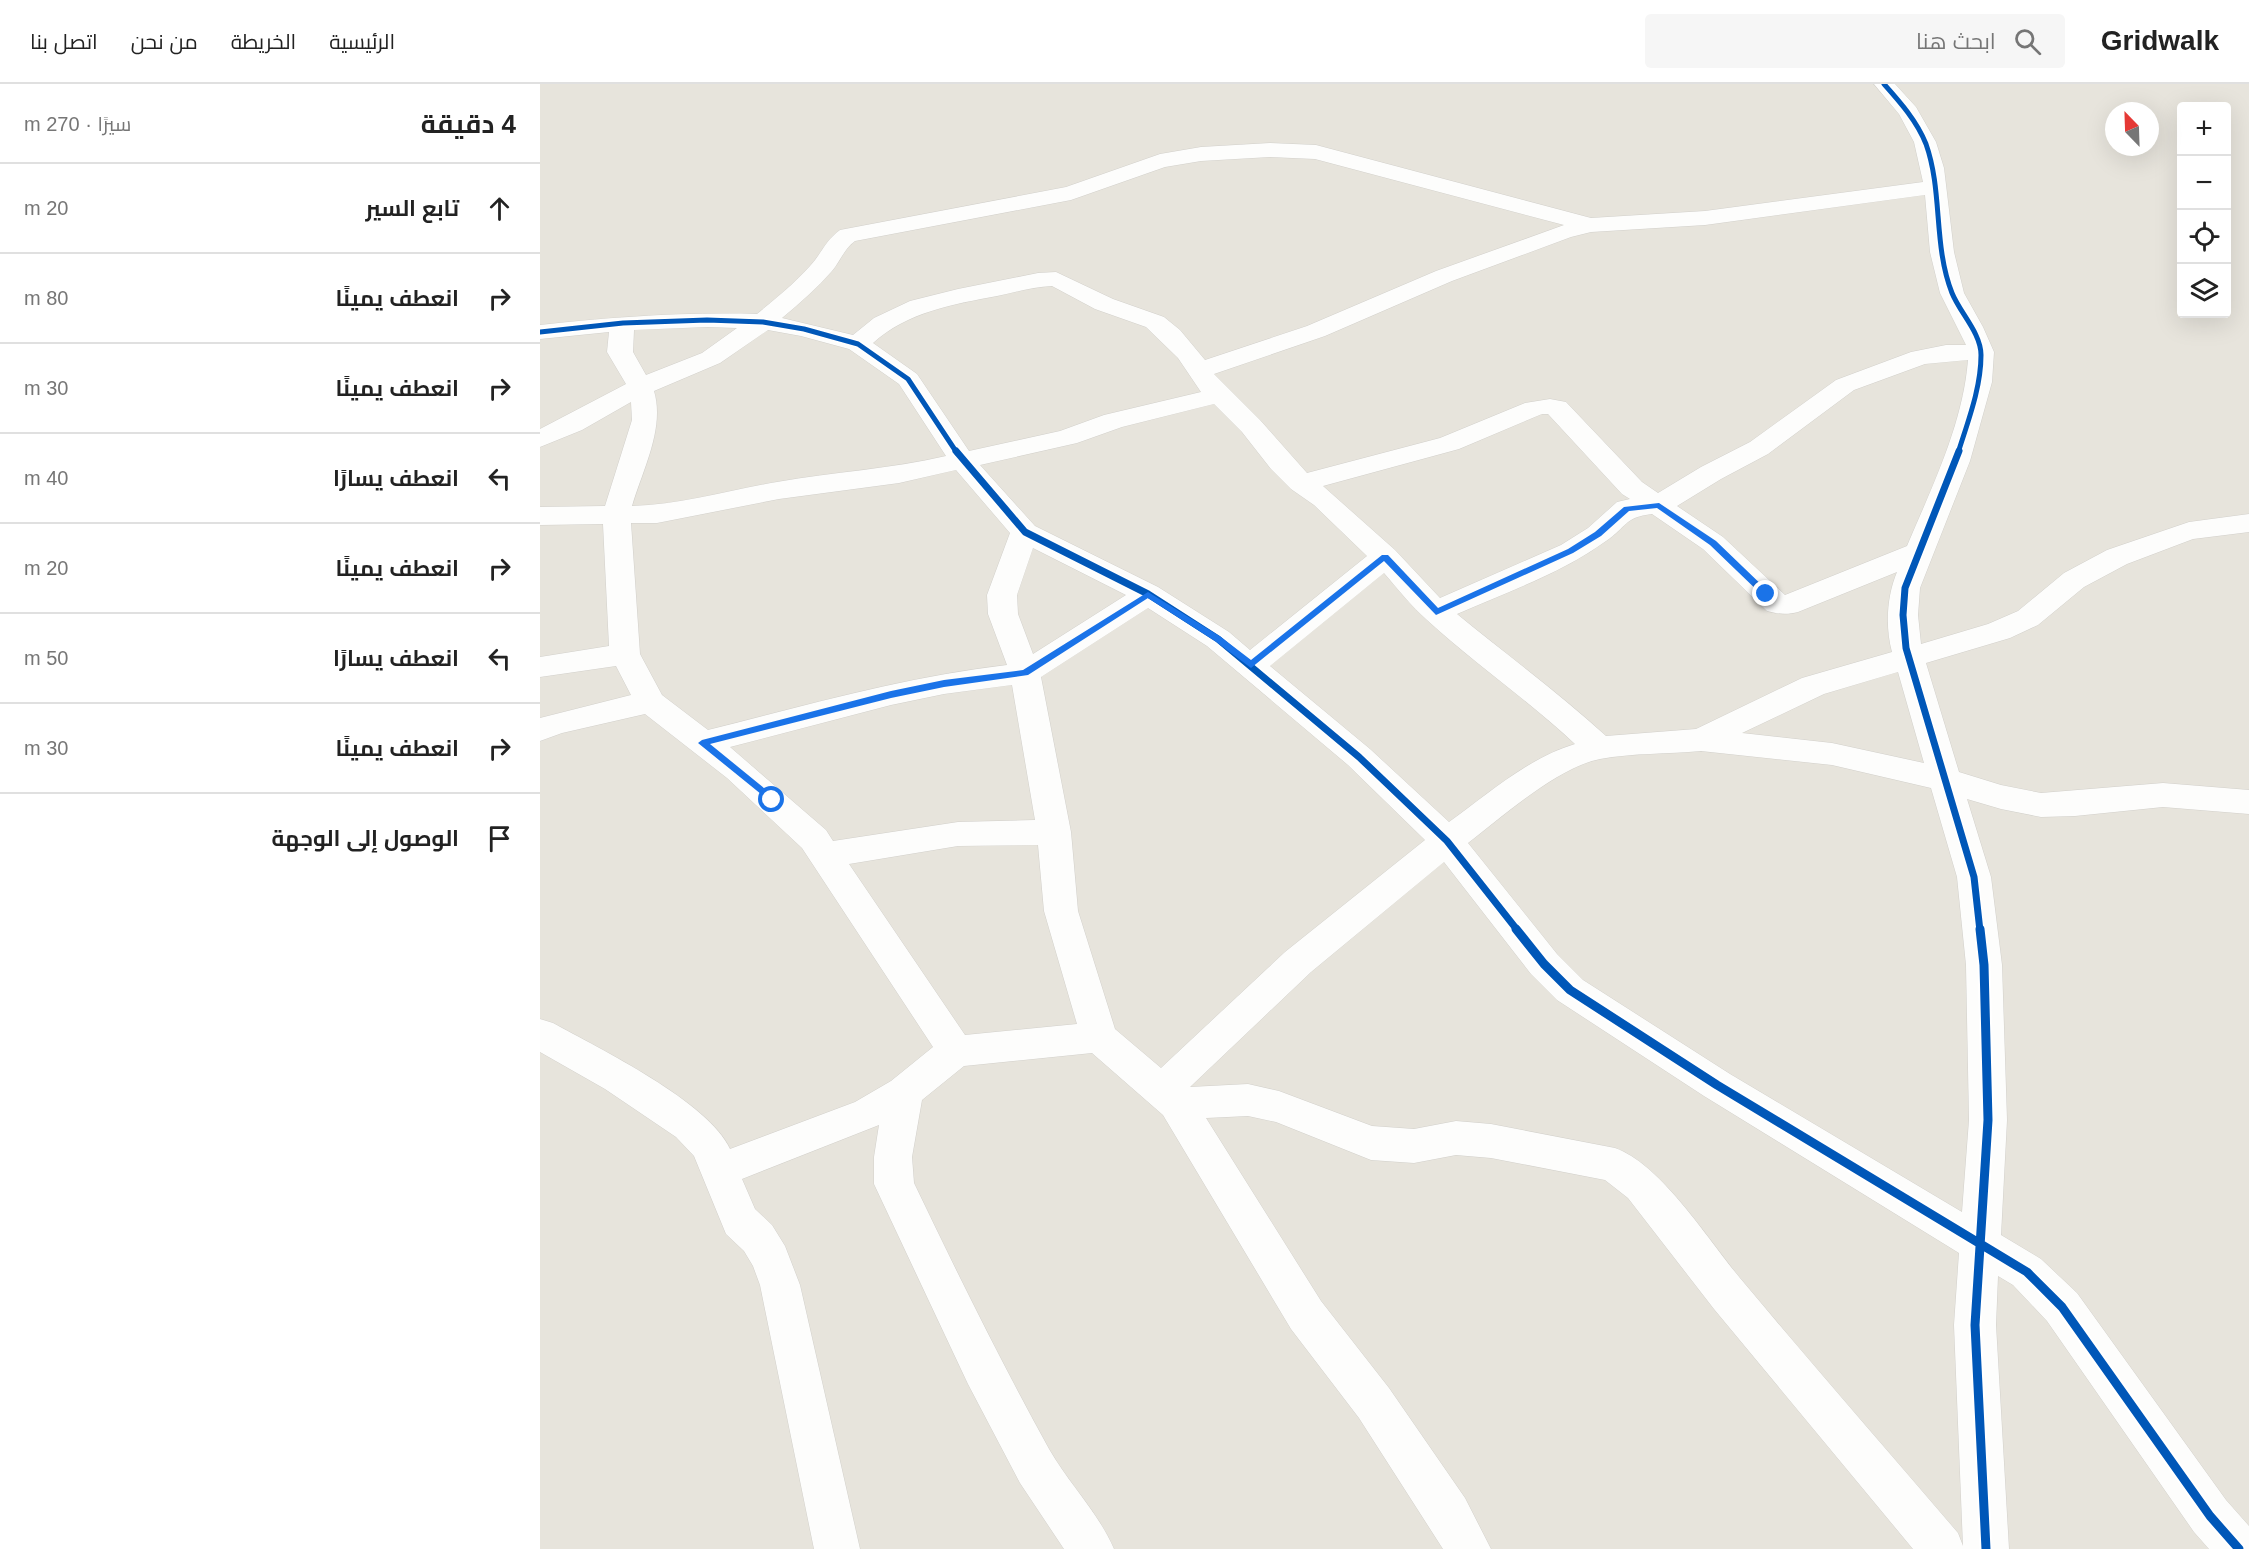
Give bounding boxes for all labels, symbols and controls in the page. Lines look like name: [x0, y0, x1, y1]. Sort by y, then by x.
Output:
search box: [1645, 14, 2065, 68]
icon: search: [2011, 25, 2044, 58]
text: Gridwalk: [2101, 25, 2219, 56]
text: ابحث هنا: [1916, 29, 1996, 54]
text: اتصل بنا: [30, 30, 98, 53]
text: من نحن: [131, 30, 198, 53]
text: الخريطة: [231, 30, 296, 53]
text: الرئيسية: [329, 30, 395, 53]
north arrow: [2105, 102, 2159, 156]
map controls: [2177, 102, 2231, 318]
button: +: [2177, 102, 2231, 156]
text: 4 دقيقة: [421, 109, 516, 139]
text: سيرًا · 270 m: [24, 113, 131, 135]
button: −: [2177, 156, 2231, 210]
icon: ahead: [483, 192, 516, 225]
text: تابع السير: [365, 196, 459, 221]
text: 20 m: [24, 197, 68, 219]
button: locate: [2177, 210, 2231, 264]
button: layers: [2177, 264, 2231, 318]
icon: right: [483, 282, 516, 315]
text: انعطف يمينًا: [336, 286, 459, 311]
text: 80 m: [24, 287, 68, 309]
icon: right: [483, 372, 516, 405]
text: انعطف يمينًا: [336, 376, 459, 401]
text: 30 m: [24, 377, 68, 399]
icon: left: [483, 462, 516, 495]
text: انعطف يسارًا: [333, 466, 459, 491]
text: 40 m: [24, 467, 68, 489]
icon: right: [483, 552, 516, 585]
text: انعطف يمينًا: [336, 556, 459, 581]
text: 20 m: [24, 557, 68, 579]
route end: [1752, 580, 1778, 606]
icon: left: [483, 642, 516, 675]
text: انعطف يسارًا: [333, 646, 459, 671]
text: 50 m: [24, 647, 68, 669]
icon: right: [483, 732, 516, 765]
text: انعطف يمينًا: [336, 736, 459, 761]
text: 30 m: [24, 737, 68, 759]
route start: [758, 786, 784, 812]
icon: arrive: [483, 822, 516, 855]
text: الوصول إلى الوجهة: [272, 826, 459, 851]

